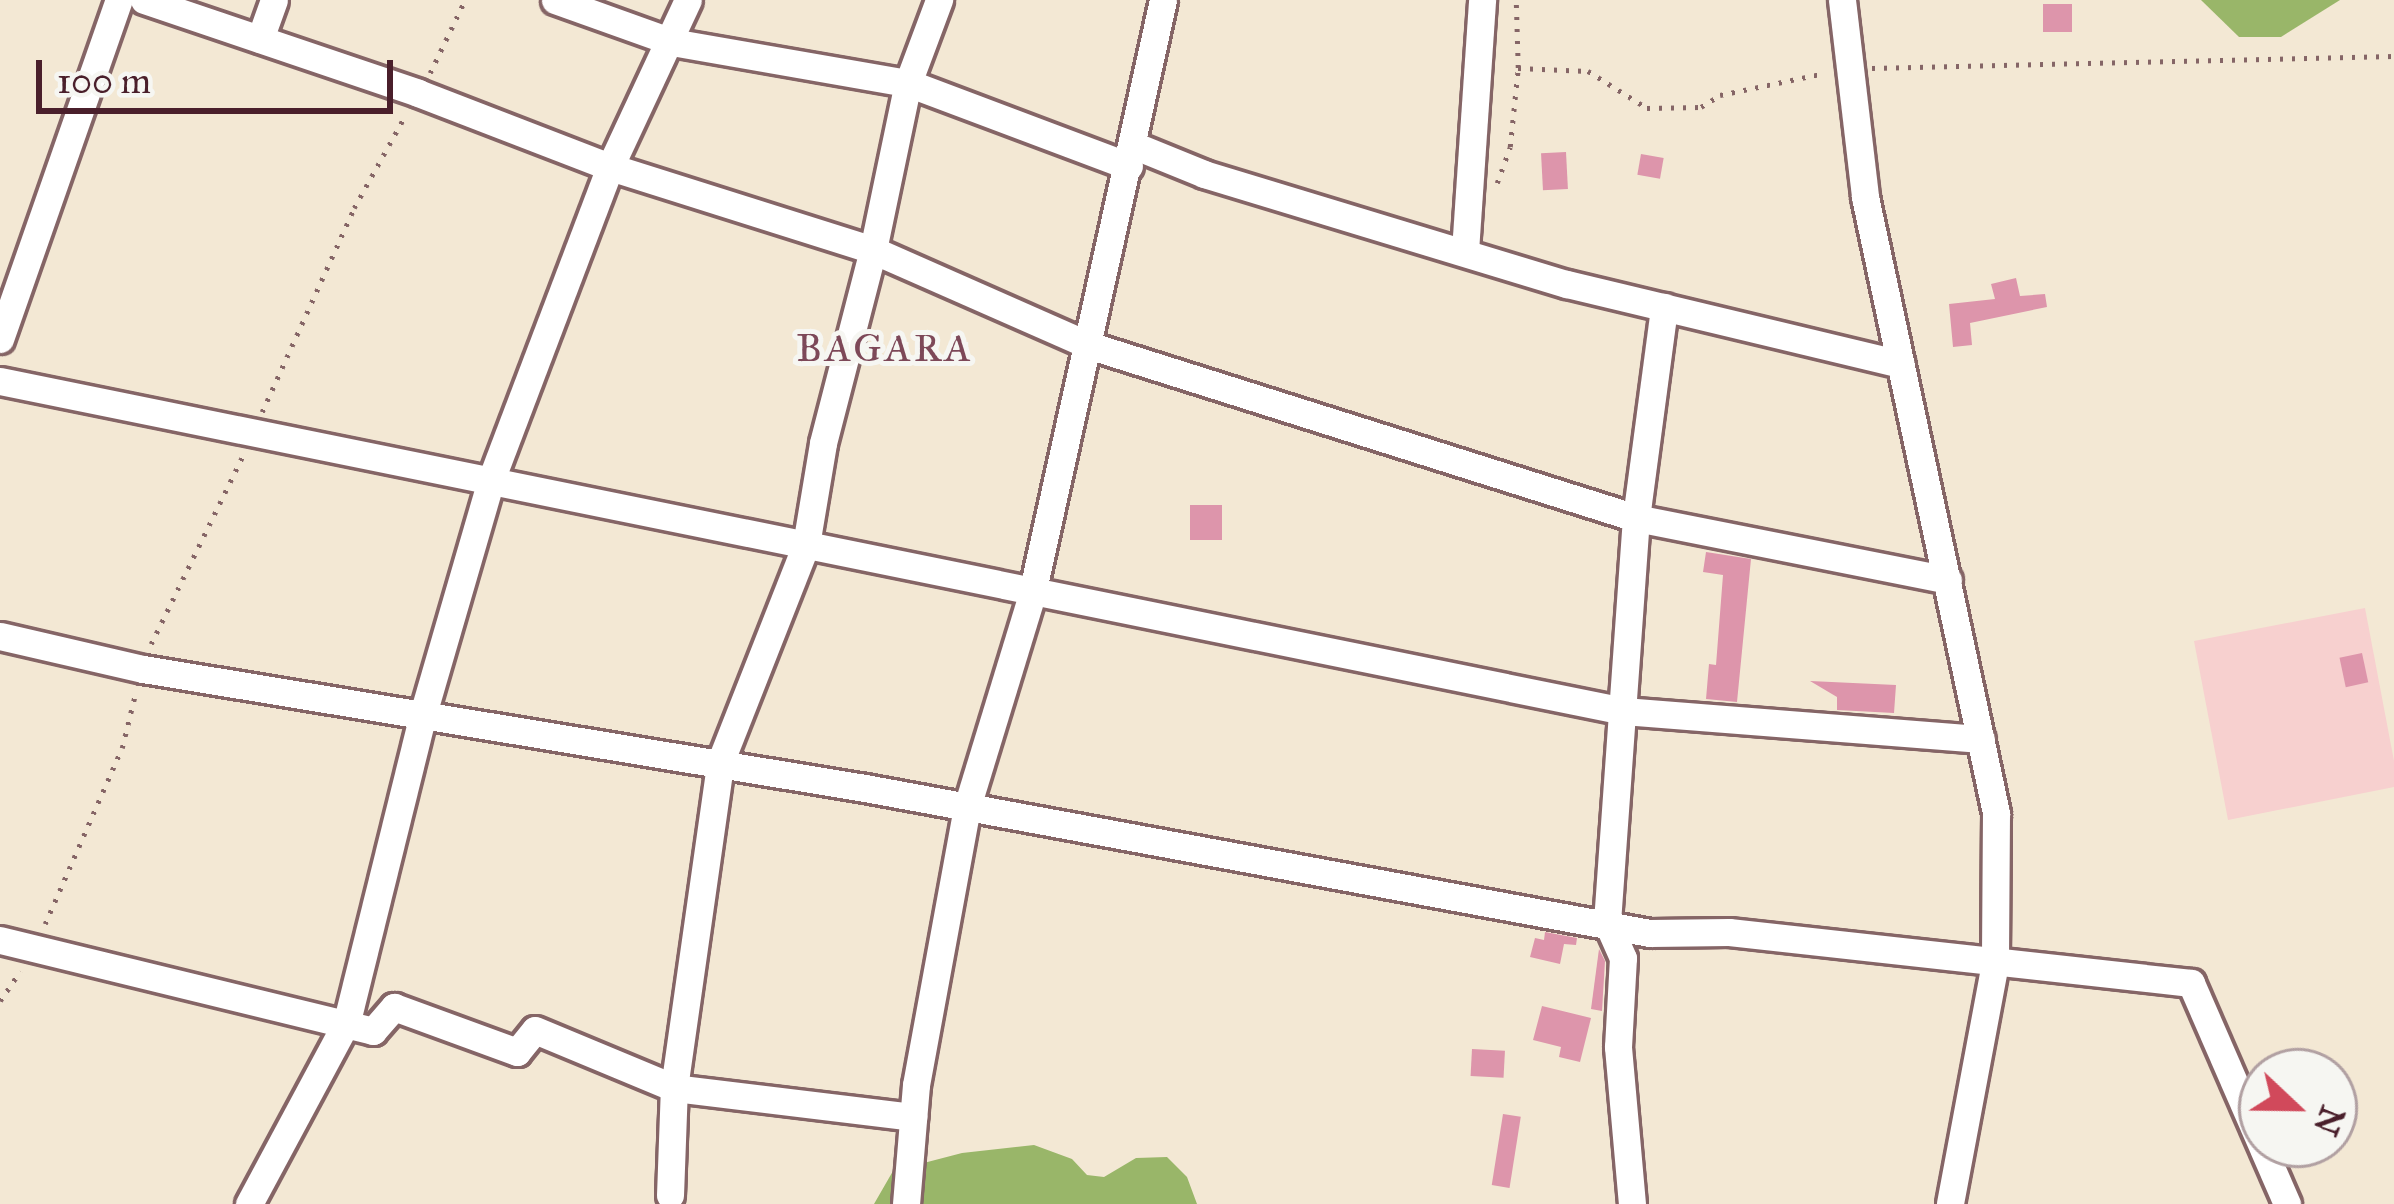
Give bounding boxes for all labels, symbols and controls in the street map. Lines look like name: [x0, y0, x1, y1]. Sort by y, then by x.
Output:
scale bar: [42, 36, 399, 110]
text: 100 m: [57, 59, 151, 103]
district label: BAGARA: [796, 325, 974, 371]
north arrow: [2238, 1048, 2358, 1168]
text: N: [2305, 1100, 2352, 1141]

